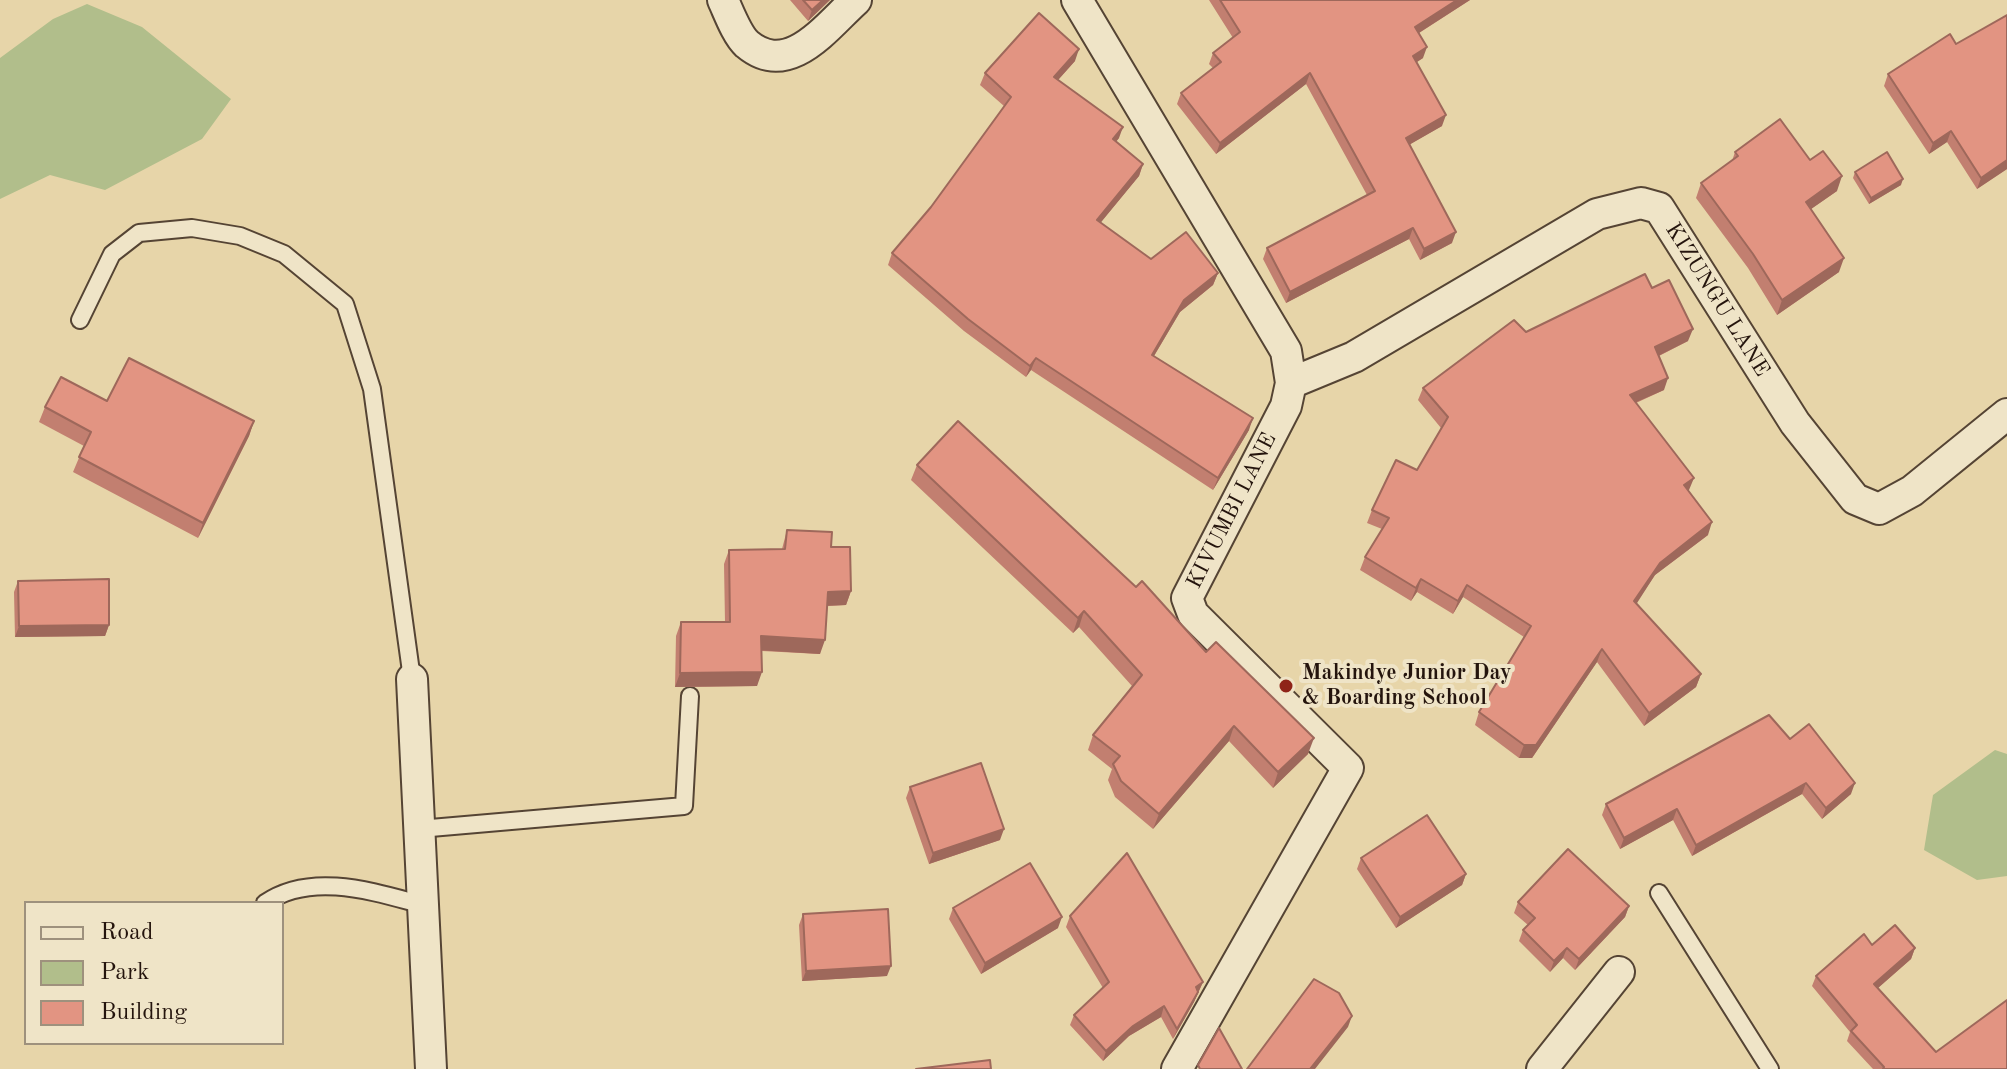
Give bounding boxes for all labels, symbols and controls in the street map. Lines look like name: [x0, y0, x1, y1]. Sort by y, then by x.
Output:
street label: KIZUNGU LANE: [1659, 218, 1775, 382]
street label: KIVUMBI LANE: [1181, 429, 1283, 593]
place label: Makindye Junior Day & Boarding School: [1302, 660, 1512, 712]
marker: Makindye Junior Day & Boarding School: [1277, 677, 1295, 695]
legend: [24, 901, 284, 1045]
text: Road: [100, 921, 153, 945]
text: Park: [100, 961, 149, 985]
text: Building: [100, 1001, 187, 1025]

